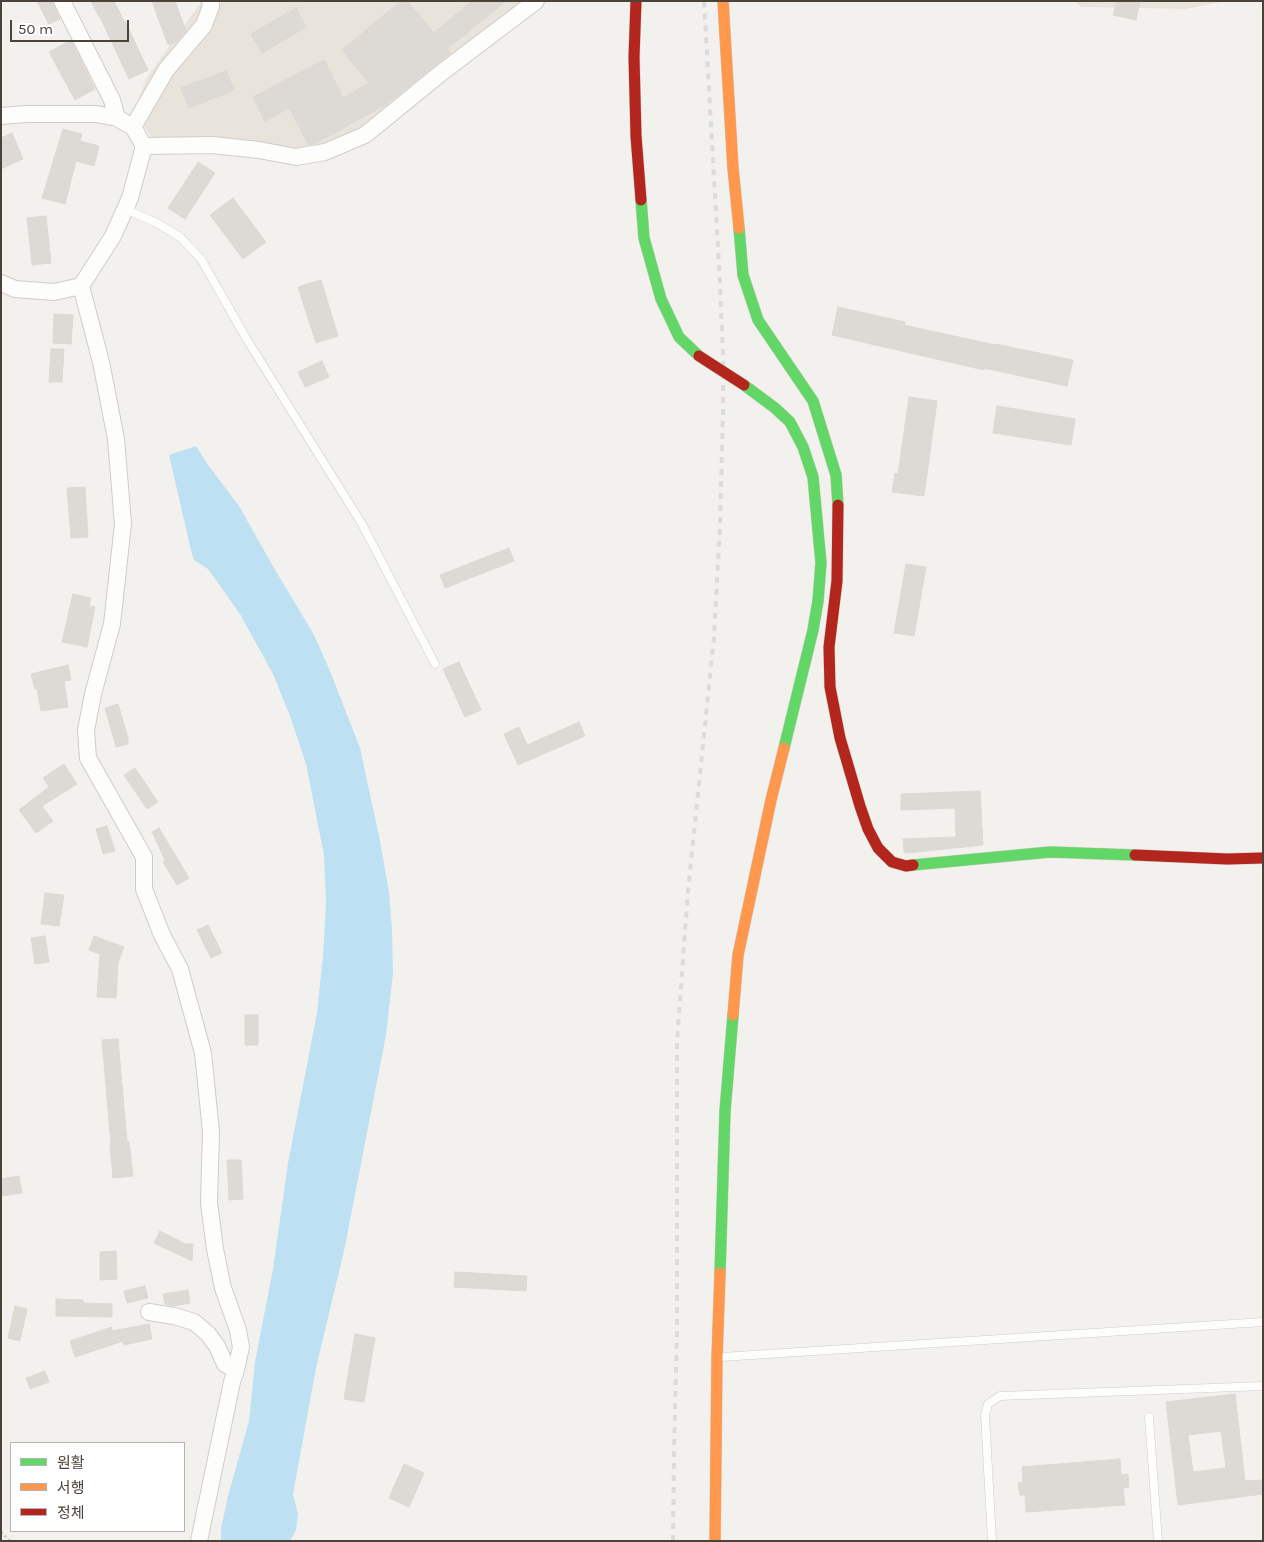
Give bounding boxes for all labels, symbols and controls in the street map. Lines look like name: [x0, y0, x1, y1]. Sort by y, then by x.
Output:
scale bar: [12, 10, 131, 42]
text: 50 m: [18, 20, 53, 38]
legend: [10, 1442, 185, 1532]
text: 원활: [57, 1454, 85, 1472]
text: 서행: [57, 1479, 85, 1497]
text: 정체: [57, 1504, 85, 1522]

